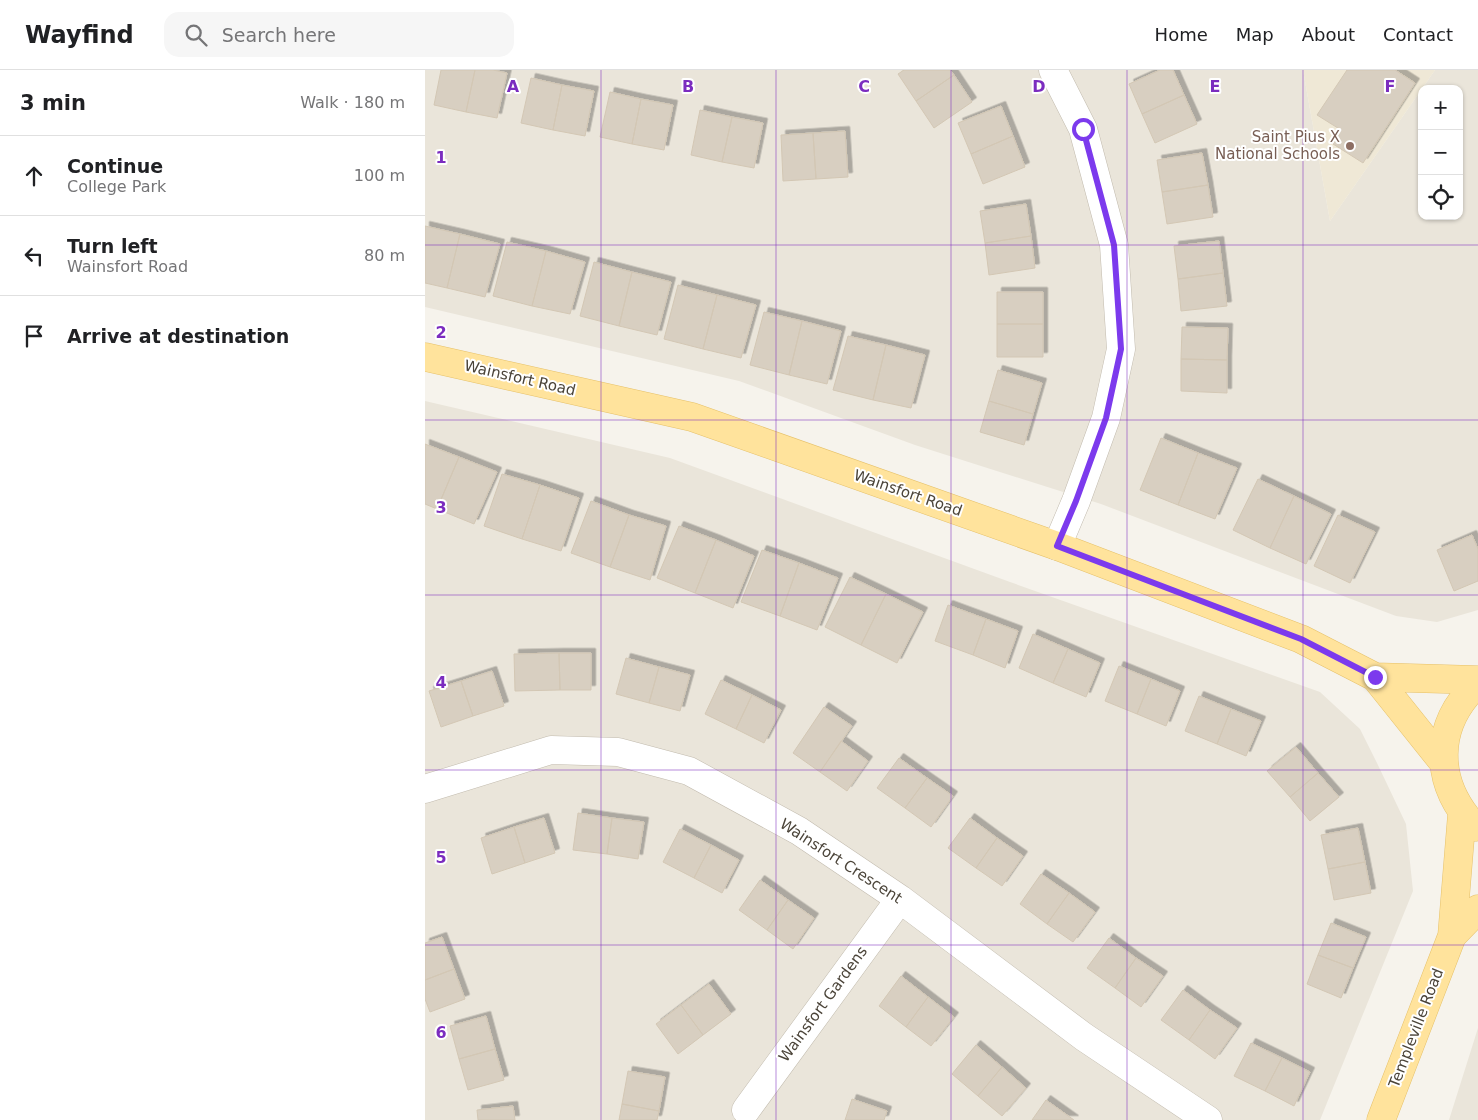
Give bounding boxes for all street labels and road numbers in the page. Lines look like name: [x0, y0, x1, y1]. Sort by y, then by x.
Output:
street label: Wainsfort Road: [463, 356, 577, 400]
street label: Wainsfort Road: [851, 466, 965, 520]
street label: Wainsfort Crescent: [777, 815, 906, 907]
street label: Wainsfort Gardens: [775, 942, 871, 1065]
street label: Templeville Road: [1385, 966, 1447, 1091]

